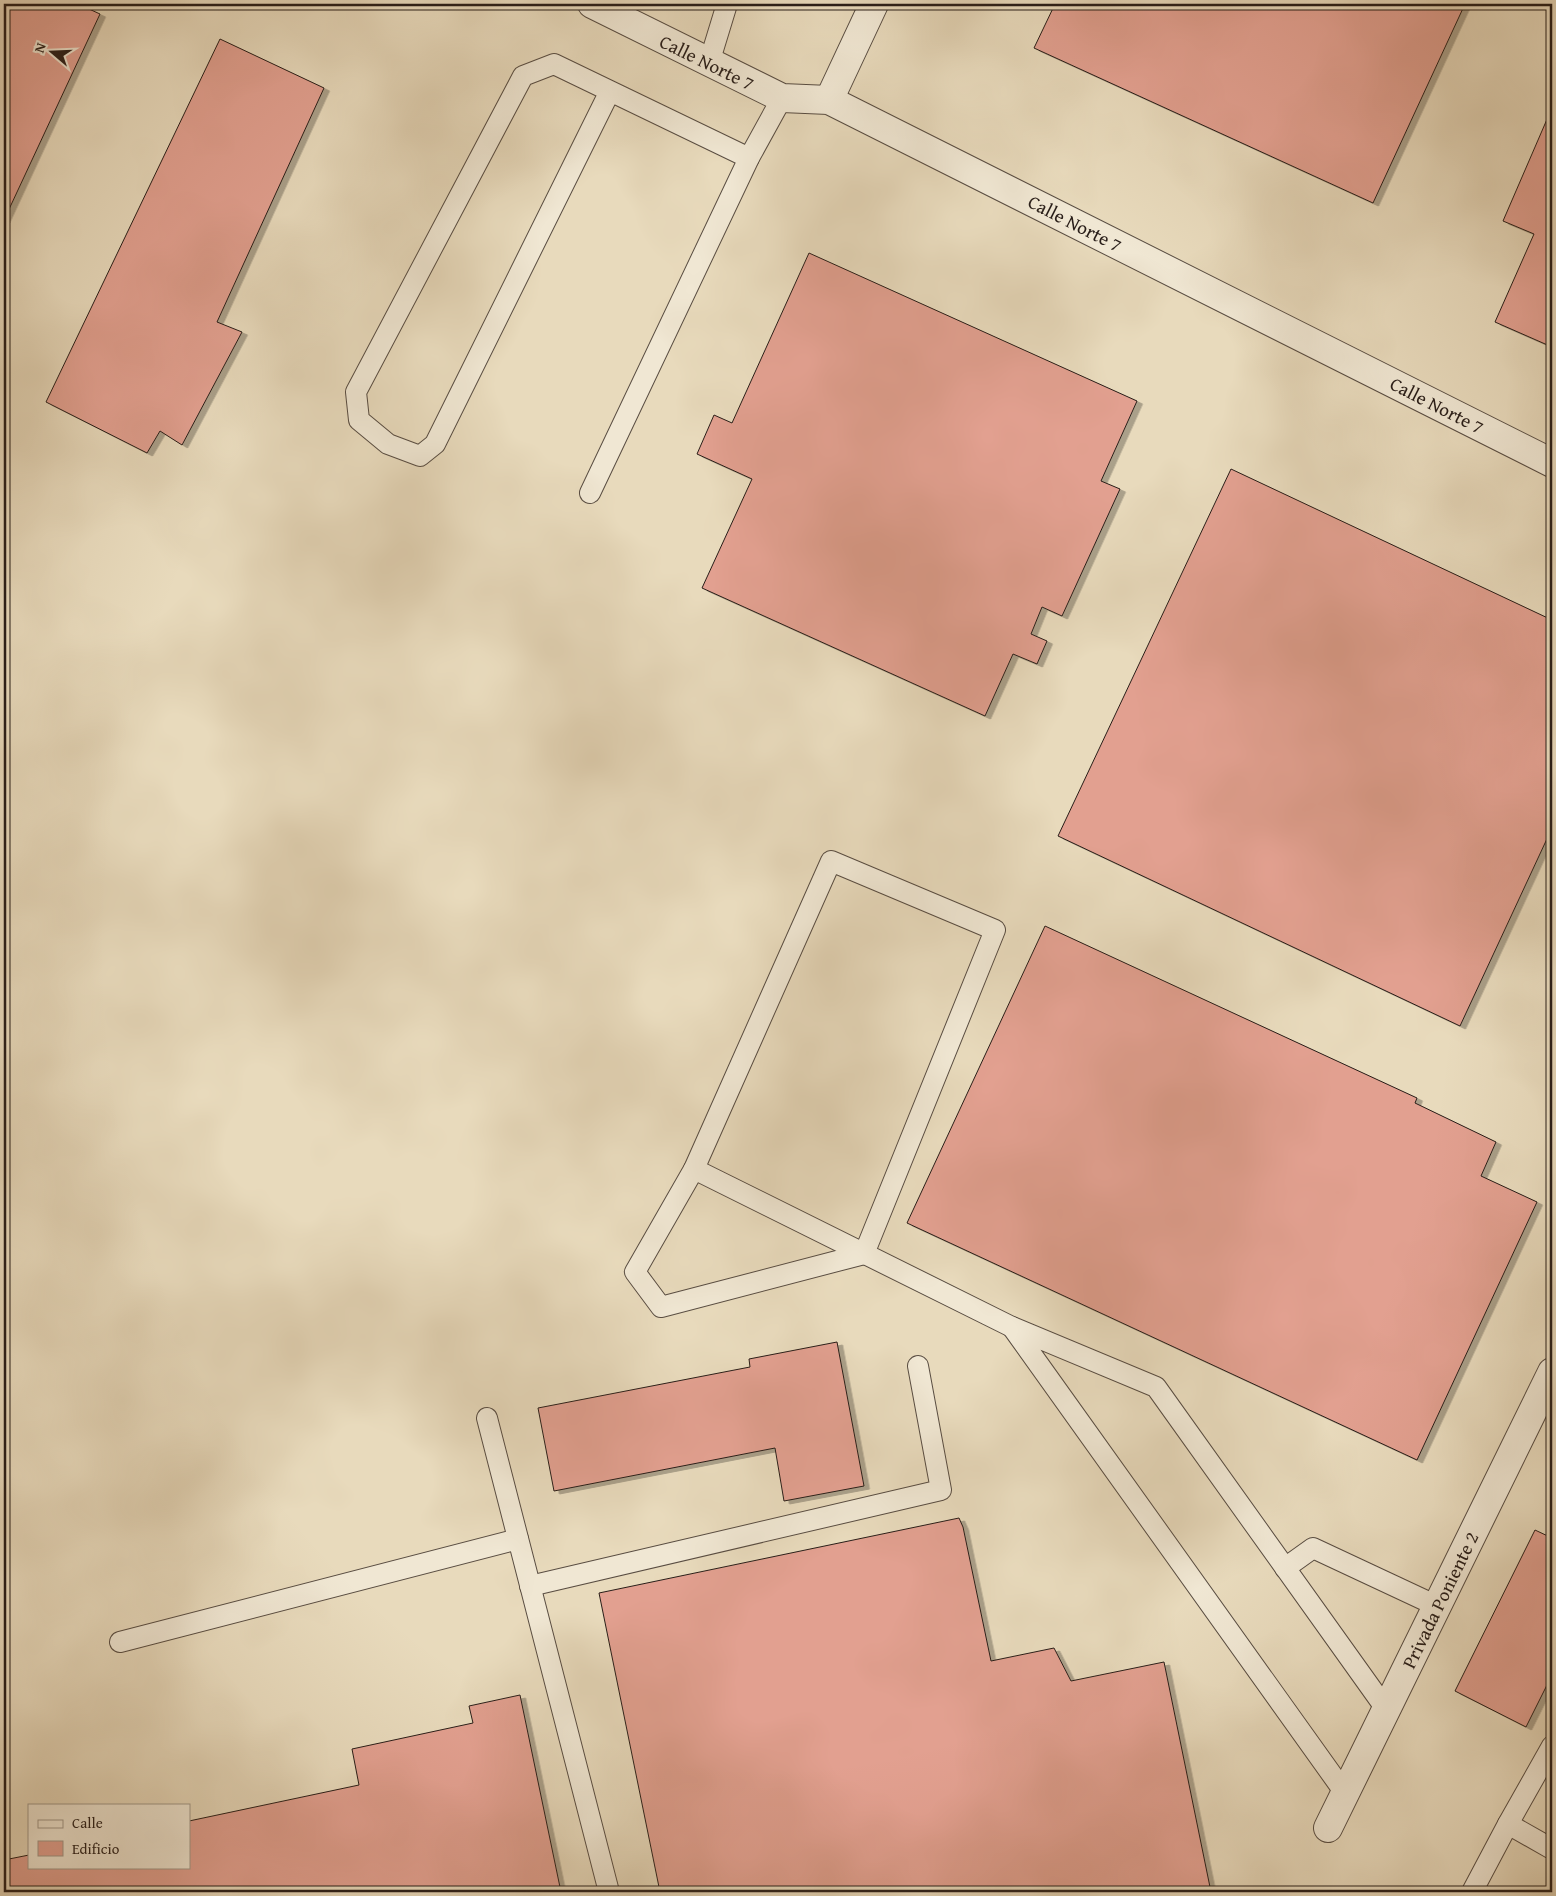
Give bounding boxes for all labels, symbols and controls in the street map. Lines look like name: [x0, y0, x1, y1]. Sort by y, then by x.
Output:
street label: Calle Norte 7: [655, 27, 759, 97]
north arrow: [28, 28, 78, 78]
text: N: [29, 39, 51, 55]
street label: Calle Norte 7: [1023, 187, 1127, 259]
street label: Calle Norte 7: [1385, 369, 1489, 441]
street label: Privada Poniente 2: [1395, 1527, 1485, 1673]
legend: [28, 1804, 190, 1868]
text: Calle: [72, 1812, 103, 1833]
text: Edificio: [72, 1838, 120, 1859]

